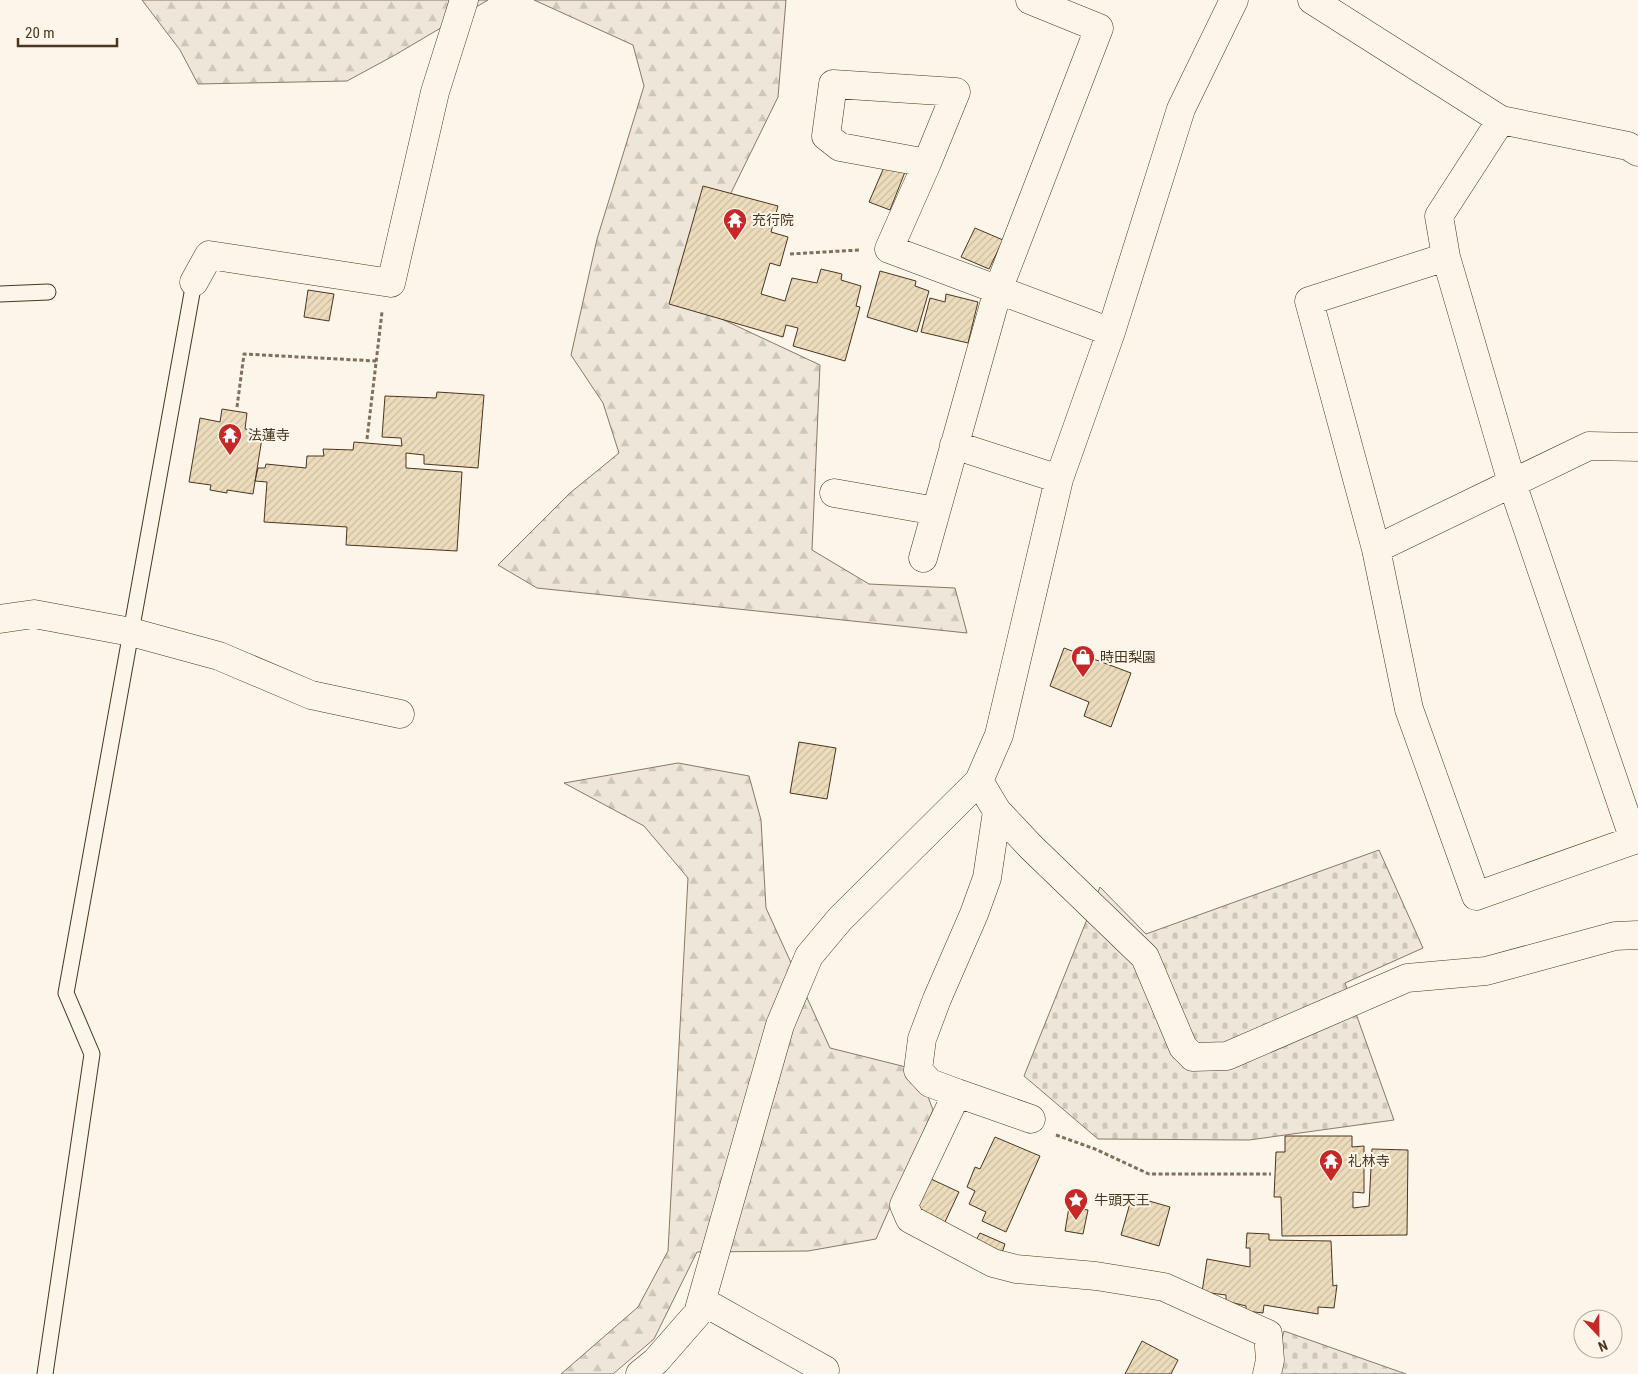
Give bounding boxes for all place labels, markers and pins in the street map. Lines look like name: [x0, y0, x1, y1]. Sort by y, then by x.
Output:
temple icon: 充行院: [722, 207, 748, 241]
place label: 充行院: [752, 212, 794, 228]
temple icon: 法蓮寺: [217, 422, 243, 456]
place label: 法蓮寺: [248, 427, 290, 443]
shop icon: 時田梨園: [1070, 644, 1096, 678]
place label: 時田梨園: [1100, 649, 1156, 665]
temple icon: 礼林寺: [1318, 1148, 1344, 1182]
place label: 礼林寺: [1348, 1153, 1390, 1169]
place icon: 牛頭天王: [1063, 1187, 1089, 1221]
place label: 牛頭天王: [1094, 1192, 1150, 1208]

